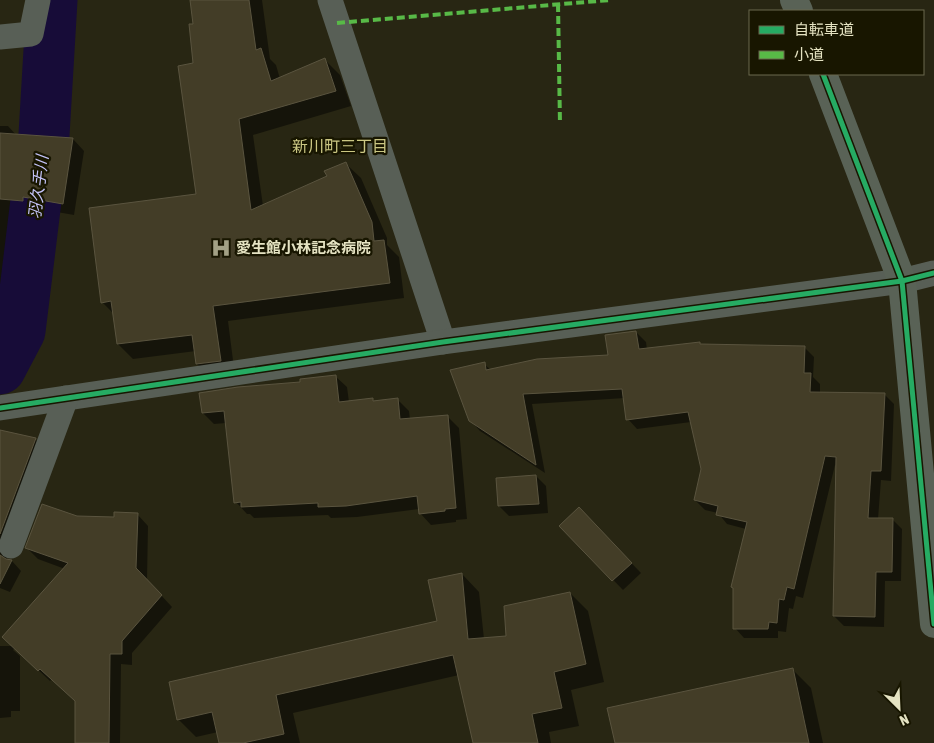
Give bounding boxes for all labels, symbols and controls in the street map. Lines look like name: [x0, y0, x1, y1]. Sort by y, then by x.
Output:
legend: [749, 10, 924, 75]
text: 自転車道: [794, 21, 854, 38]
text: 小道: [794, 46, 824, 63]
district label: 新川町三丁目: [292, 137, 388, 155]
water label: 羽久手川: [25, 152, 51, 220]
hospital icon: 愛生館小林記念病院: [210, 237, 232, 259]
place label: 愛生館小林記念病院: [236, 239, 371, 256]
north arrow: [874, 683, 924, 733]
text: N: [897, 711, 911, 729]

